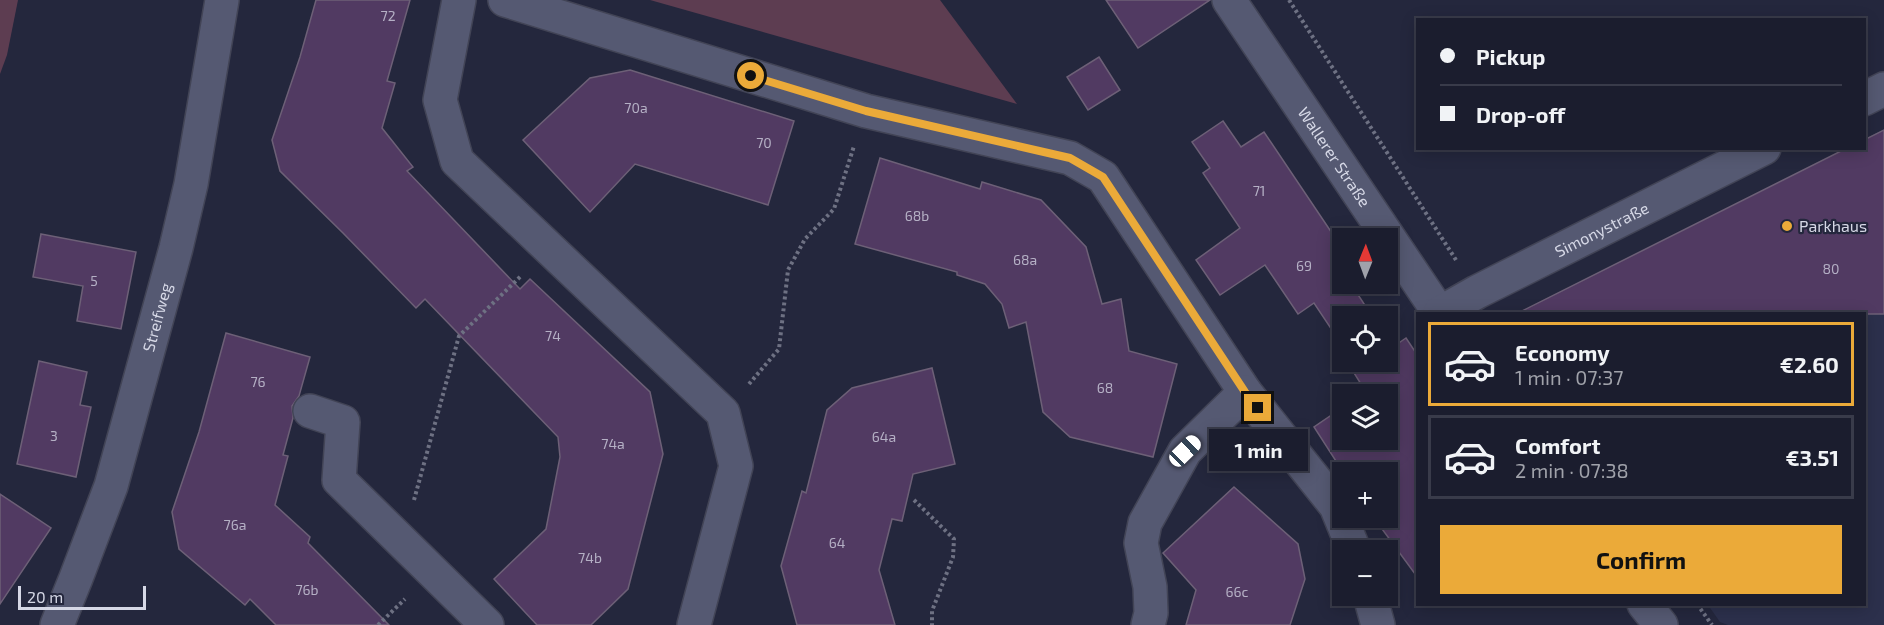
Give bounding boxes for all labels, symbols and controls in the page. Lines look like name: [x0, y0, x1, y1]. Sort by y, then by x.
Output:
house number: 72: [380, 7, 396, 24]
text: Pickup: [1476, 43, 1545, 69]
route start: [737, 62, 764, 89]
house number: 70a: [624, 99, 648, 116]
text: Drop-off: [1476, 101, 1565, 127]
street label: Wallerer Straße: [1295, 103, 1375, 210]
house number: 70: [756, 134, 772, 151]
house number: 71: [1253, 182, 1265, 199]
street label: Simonystraße: [1551, 197, 1652, 261]
house number: 68b: [905, 207, 929, 224]
place label: Parkhaus: [1799, 216, 1867, 235]
marker: Parkhaus: [1780, 219, 1794, 233]
north arrow: [1332, 228, 1398, 294]
map controls: [1332, 228, 1398, 606]
house number: 68a: [1013, 251, 1037, 268]
house number: 69: [1296, 257, 1312, 274]
house number: 80: [1823, 260, 1839, 277]
house number: 5: [90, 272, 98, 289]
street label: Streifweg: [138, 281, 175, 354]
button: locate: [1332, 306, 1398, 372]
house number: 74: [545, 327, 561, 344]
icon: car: [1443, 337, 1497, 391]
text: Economy: [1515, 339, 1610, 365]
text: €2.60: [1780, 351, 1839, 377]
text: 1 min · 07:37: [1515, 365, 1624, 389]
house number: 76: [250, 373, 266, 390]
house number: 68: [1097, 379, 1113, 396]
button: layers: [1332, 384, 1398, 450]
route end: [1244, 394, 1271, 421]
house number: 3: [50, 427, 58, 444]
house number: 64a: [872, 428, 896, 445]
callout: 1 min: [1208, 429, 1308, 471]
icon: car: [1443, 430, 1497, 484]
car: [1166, 432, 1204, 470]
text: Comfort: [1515, 432, 1600, 458]
house number: 74a: [601, 435, 625, 452]
text: 1 min: [1234, 438, 1283, 462]
text: €3.51: [1785, 444, 1839, 470]
text: 2 min · 07:38: [1515, 458, 1629, 482]
button: +: [1332, 462, 1398, 528]
house number: 76a: [224, 516, 246, 533]
button: Confirm: [1440, 525, 1842, 594]
house number: 64: [829, 534, 845, 551]
button: −: [1332, 540, 1398, 606]
house number: 74b: [578, 549, 602, 566]
house number: 76b: [295, 581, 319, 598]
scale bar: [18, 583, 146, 610]
house number: 66c: [1226, 583, 1249, 600]
text: 20 m: [27, 587, 63, 606]

